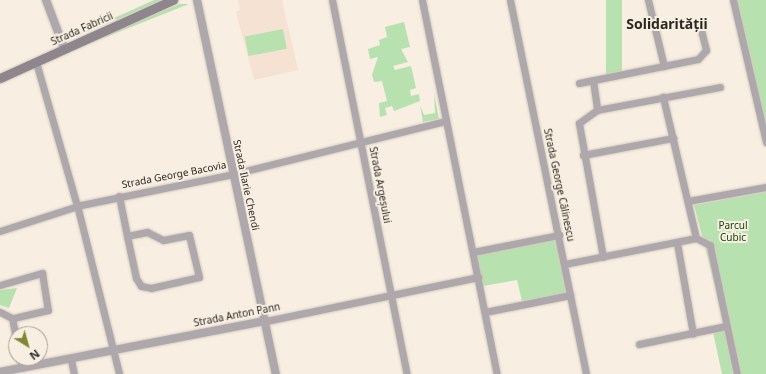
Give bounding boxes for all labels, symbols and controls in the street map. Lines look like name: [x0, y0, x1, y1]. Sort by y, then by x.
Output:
street label: Strada Fabricii: [49, 10, 115, 48]
district label: Solidarității: [626, 16, 708, 32]
street label: Strada George Călinescu: [541, 127, 577, 243]
street label: Strada Ilarie Chendi: [231, 138, 261, 232]
street label: Strada Argeșului: [367, 146, 393, 224]
street label: Strada George Bacovia: [121, 159, 227, 191]
park label: Parcul Cubic: [718, 219, 748, 242]
street label: Strada Anton Pann: [193, 301, 281, 329]
north arrow: [8, 326, 48, 366]
text: N: [27, 346, 43, 364]

